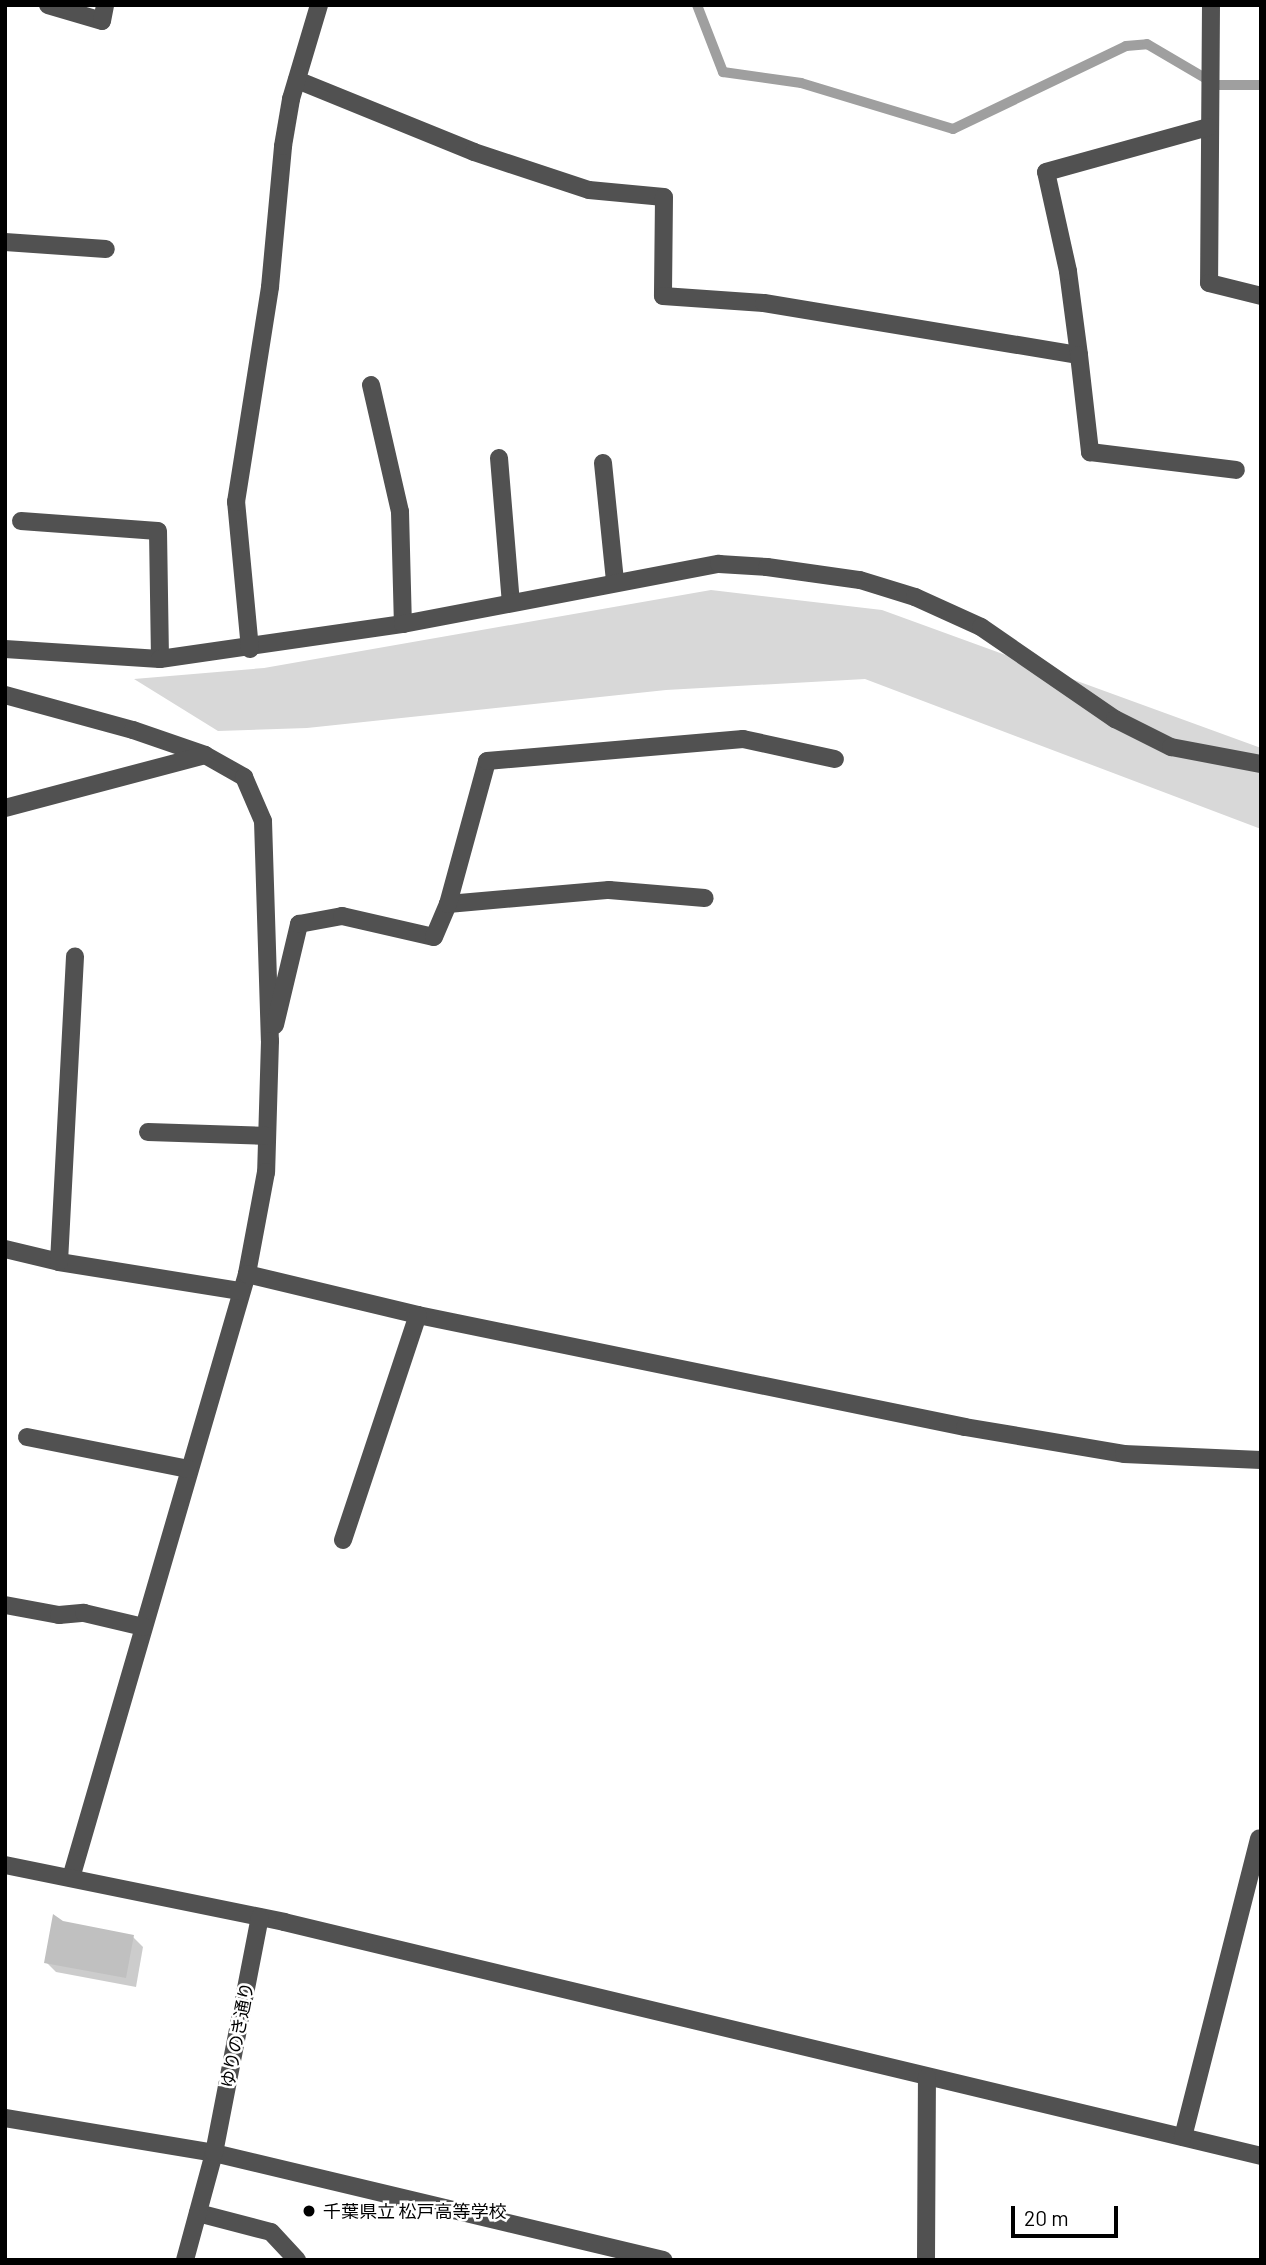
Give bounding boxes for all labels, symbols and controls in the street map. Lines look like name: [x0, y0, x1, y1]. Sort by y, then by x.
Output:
street label: ゆりのき通り: [216, 1980, 258, 2090]
scale bar: [1014, 2192, 1121, 2236]
place label: 千葉県立 松戸高等学校: [323, 2200, 507, 2222]
marker: 千葉県立 松戸高等学校: [301, 2203, 317, 2219]
text: 20 m: [1024, 2205, 1069, 2230]

